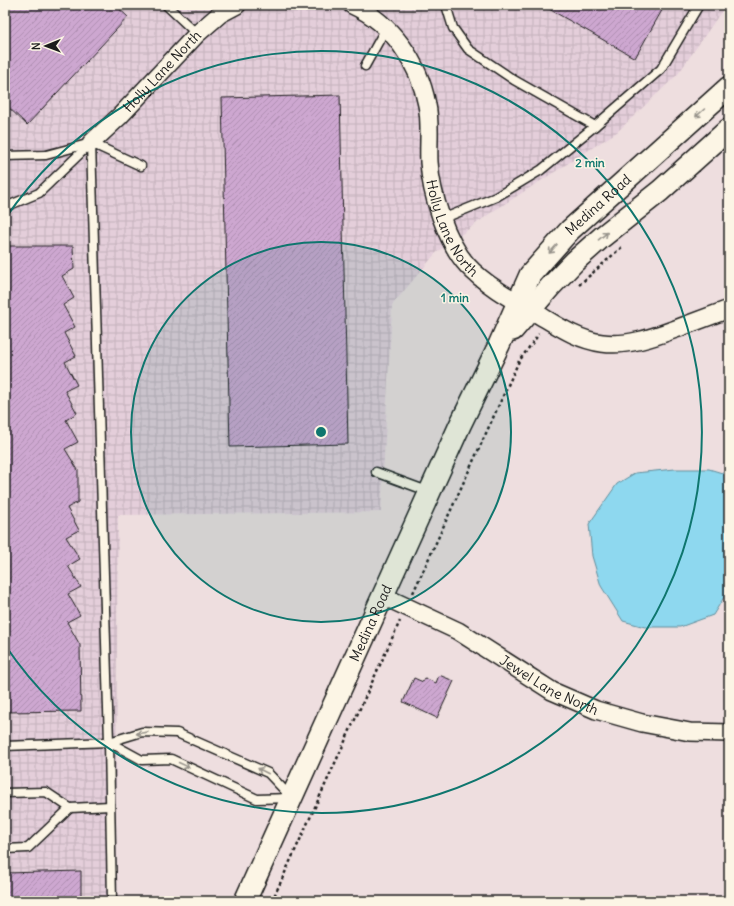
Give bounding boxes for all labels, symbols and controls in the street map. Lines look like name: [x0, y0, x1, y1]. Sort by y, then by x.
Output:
north arrow: [26, 26, 66, 66]
street label: Holly Lane North: [119, 26, 205, 116]
text: N: [29, 42, 43, 50]
one-way arrow: [695, 108, 705, 118]
text: 2 min: [575, 155, 605, 170]
street label: Medina Road: [562, 170, 635, 239]
street label: Holly Lane North: [422, 178, 482, 281]
one-way arrow: [598, 232, 608, 241]
one-way arrow: [549, 244, 558, 254]
text: 1 min: [441, 290, 469, 305]
centre of rings: [314, 425, 328, 439]
street label: Medina Road: [345, 582, 396, 664]
street label: Jewel Lane North: [496, 651, 601, 719]
one-way arrow: [136, 729, 149, 737]
one-way arrow: [178, 762, 190, 769]
one-way arrow: [258, 767, 270, 774]

